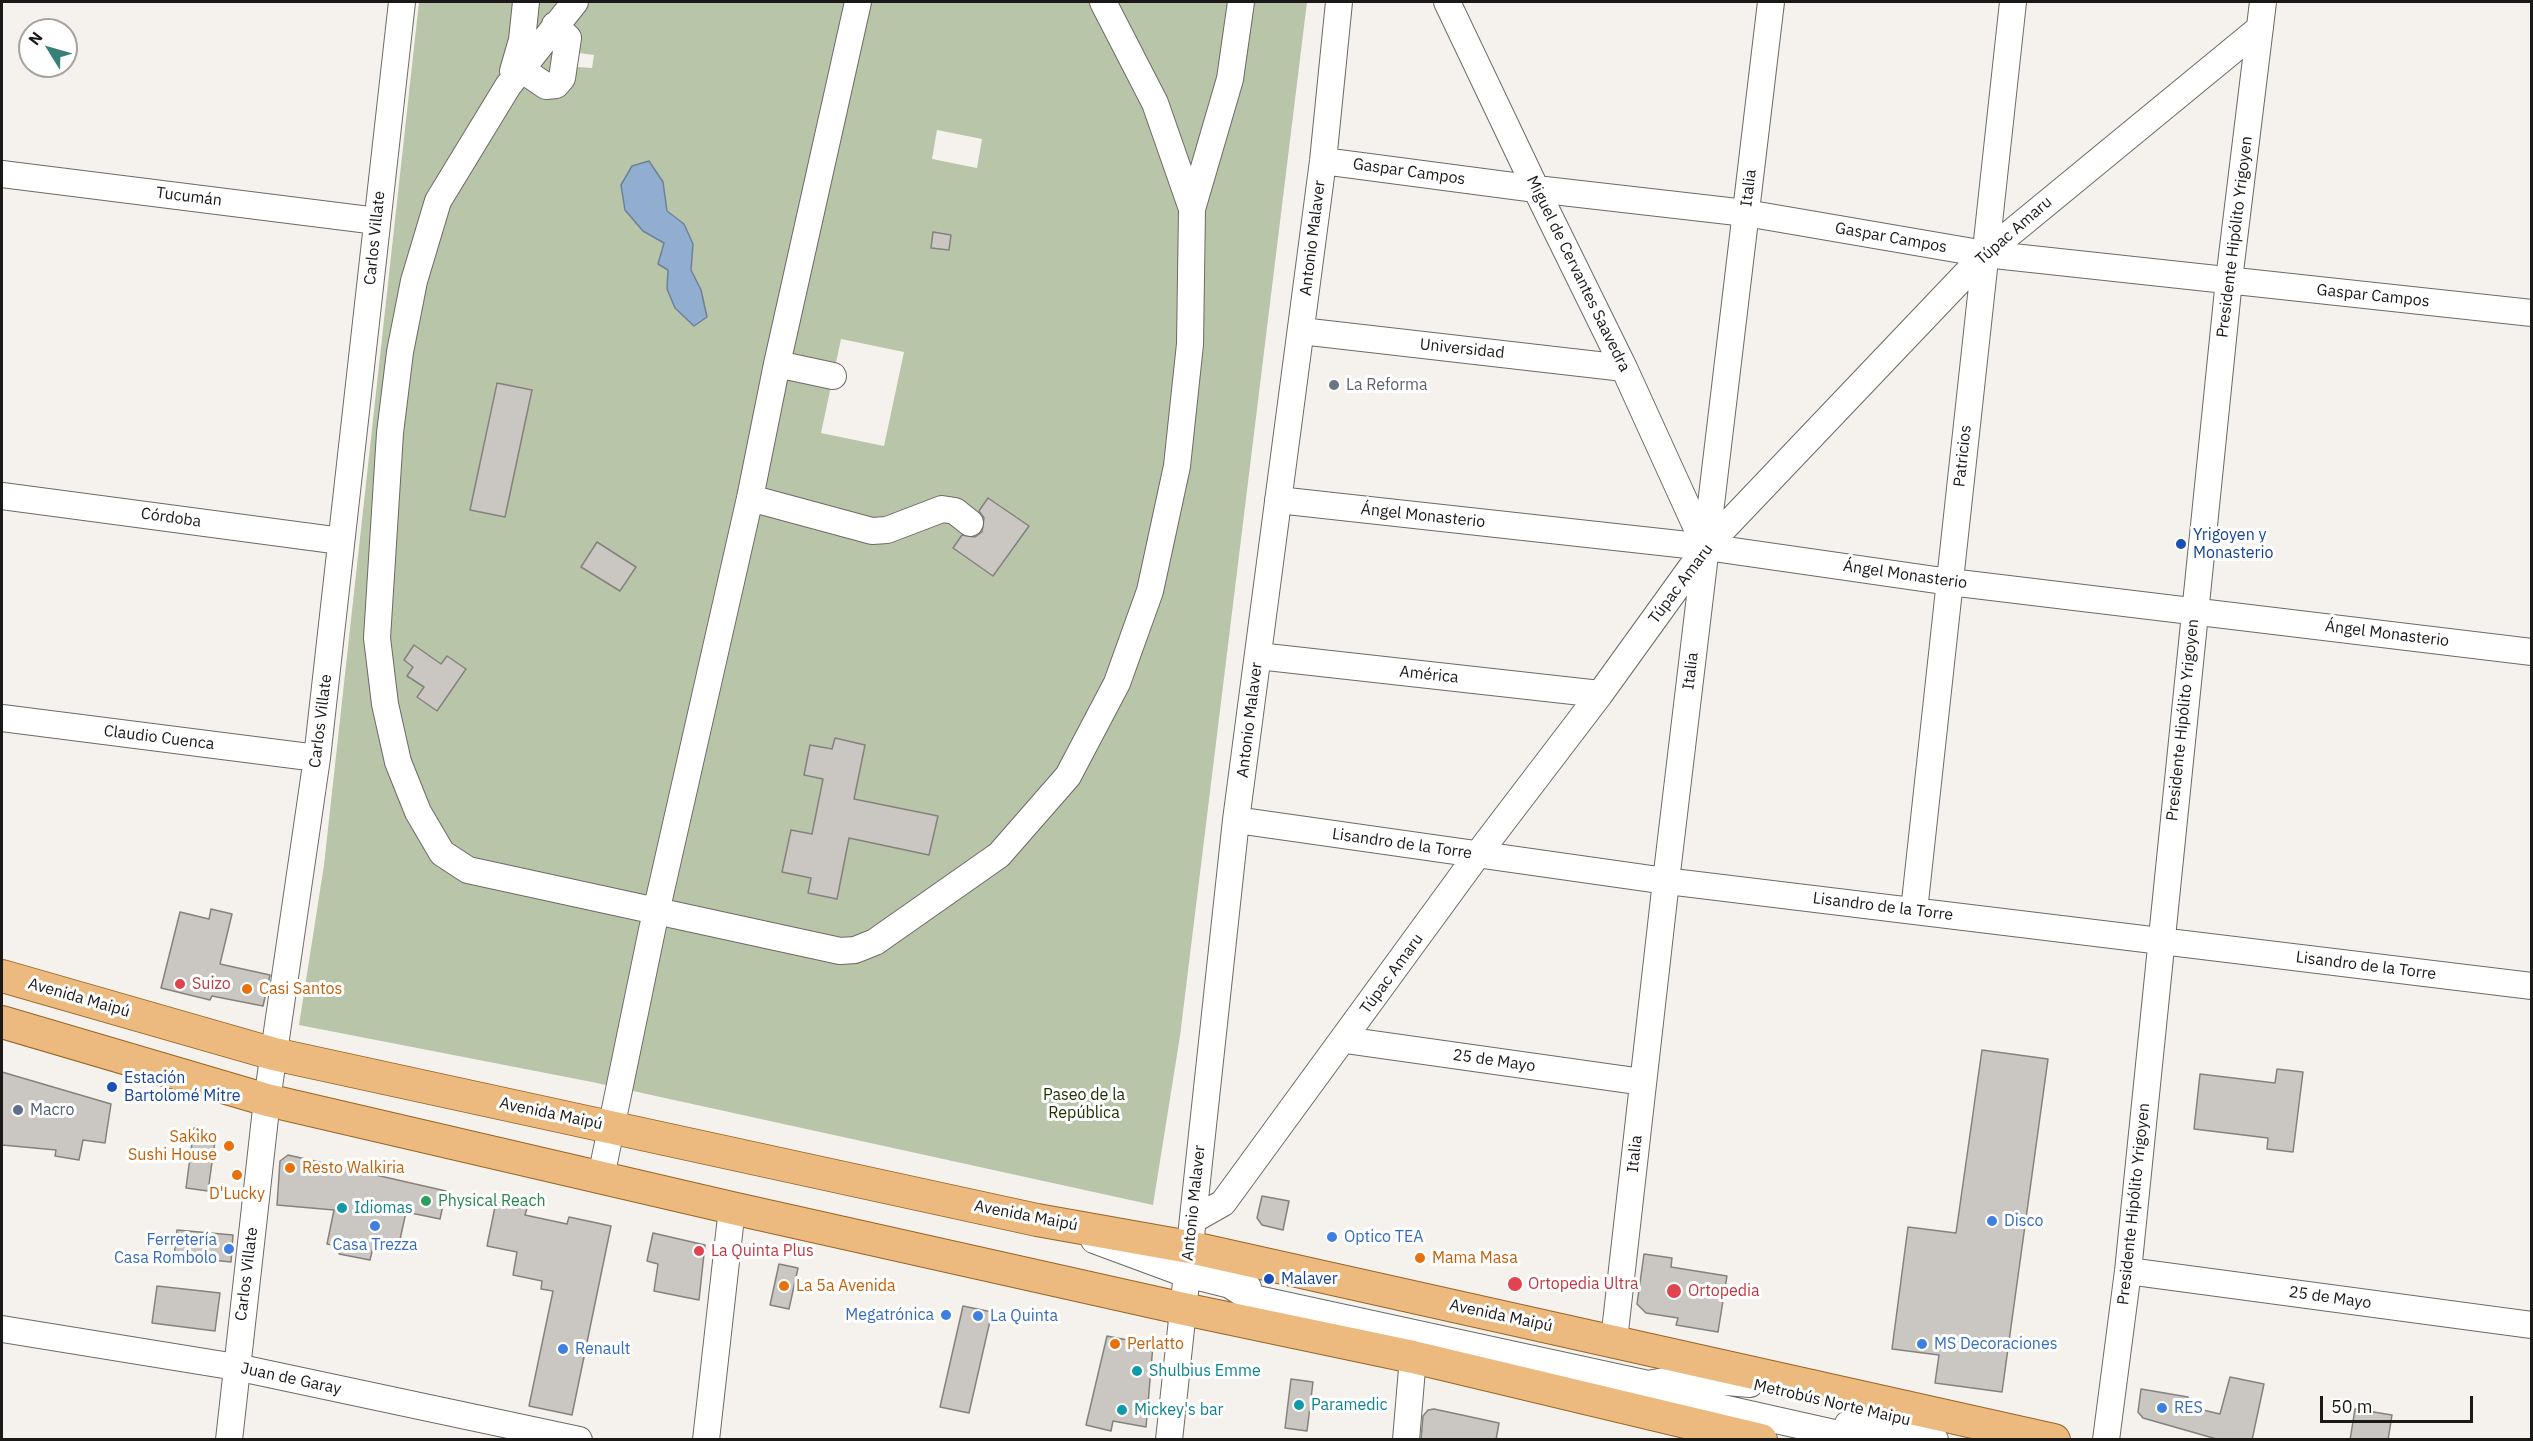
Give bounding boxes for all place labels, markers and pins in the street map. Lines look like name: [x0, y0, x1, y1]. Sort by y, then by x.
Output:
place label: La Reforma: [1346, 375, 1428, 395]
marker: La Reforma: [1327, 378, 1341, 392]
place label: Yrigoyen y Monasterio: [2193, 525, 2273, 563]
marker: Yrigoyen y Monasterio: [2174, 537, 2188, 551]
place label: Suizo: [192, 974, 231, 994]
marker: Suizo: [173, 977, 187, 991]
place label: Casi Santos: [259, 979, 342, 999]
marker: Casi Santos: [240, 982, 254, 996]
place label: Estación Bartolomé Mitre: [124, 1068, 240, 1106]
marker: Estación Bartolomé Mitre: [105, 1080, 119, 1094]
place label: Macro: [30, 1100, 74, 1120]
marker: Macro: [11, 1103, 25, 1117]
place label: Sakiko Sushi House: [128, 1127, 217, 1165]
marker: Sakiko Sushi House: [222, 1139, 236, 1153]
place label: Resto Walkiria: [302, 1158, 405, 1178]
marker: Resto Walkiria: [283, 1161, 297, 1175]
marker: D'Lucky: [230, 1168, 244, 1182]
place label: D'Lucky: [209, 1184, 265, 1204]
place label: Physical Reach: [438, 1191, 546, 1211]
marker: Physical Reach: [419, 1194, 433, 1208]
place label: Idiomas: [354, 1198, 413, 1218]
marker: Idiomas: [335, 1201, 349, 1215]
place label: Disco: [2004, 1211, 2043, 1231]
marker: Disco: [1985, 1214, 1999, 1228]
marker: Casa Trezza: [368, 1219, 382, 1233]
place label: Optico TEA: [1344, 1227, 1424, 1247]
place label: Ferretería Casa Rombolo: [114, 1230, 217, 1268]
marker: Optico TEA: [1325, 1230, 1339, 1244]
place label: Casa Trezza: [333, 1235, 417, 1255]
place label: La Quinta Plus: [711, 1241, 814, 1261]
marker: Ferretería Casa Rombolo: [222, 1242, 236, 1256]
marker: La Quinta Plus: [692, 1244, 706, 1258]
place label: Mama Masa: [1432, 1248, 1518, 1268]
marker: Mama Masa: [1413, 1251, 1427, 1265]
place label: Malaver: [1281, 1269, 1338, 1289]
marker: Malaver: [1262, 1272, 1276, 1286]
place label: Ortopedia Ultra: [1528, 1274, 1639, 1294]
marker: Ortopedia Ultra: [1506, 1275, 1524, 1293]
place label: La 5a Avenida: [796, 1276, 896, 1296]
marker: La 5a Avenida: [777, 1279, 791, 1293]
place label: Ortopedia: [1688, 1281, 1760, 1301]
marker: Ortopedia: [1665, 1282, 1683, 1300]
place label: Megatrónica: [845, 1305, 934, 1325]
place label: La Quinta: [990, 1306, 1058, 1326]
marker: Megatrónica: [939, 1308, 953, 1322]
marker: La Quinta: [971, 1309, 985, 1323]
place label: Perlatto: [1127, 1334, 1184, 1354]
place label: MS Decoraciones: [1934, 1334, 2058, 1354]
marker: Perlatto: [1108, 1337, 1122, 1351]
marker: MS Decoraciones: [1915, 1337, 1929, 1351]
place label: Renault: [575, 1339, 630, 1359]
marker: Renault: [556, 1342, 570, 1356]
place label: Shulbius Emme: [1149, 1361, 1261, 1381]
marker: Shulbius Emme: [1130, 1364, 1144, 1378]
place label: Paramedic: [1311, 1395, 1388, 1415]
marker: Paramedic: [1292, 1398, 1306, 1412]
place label: RES: [2174, 1398, 2203, 1418]
place label: Mickey's bar: [1134, 1400, 1223, 1420]
marker: RES: [2155, 1401, 2169, 1415]
marker: Mickey's bar: [1115, 1403, 1129, 1417]

